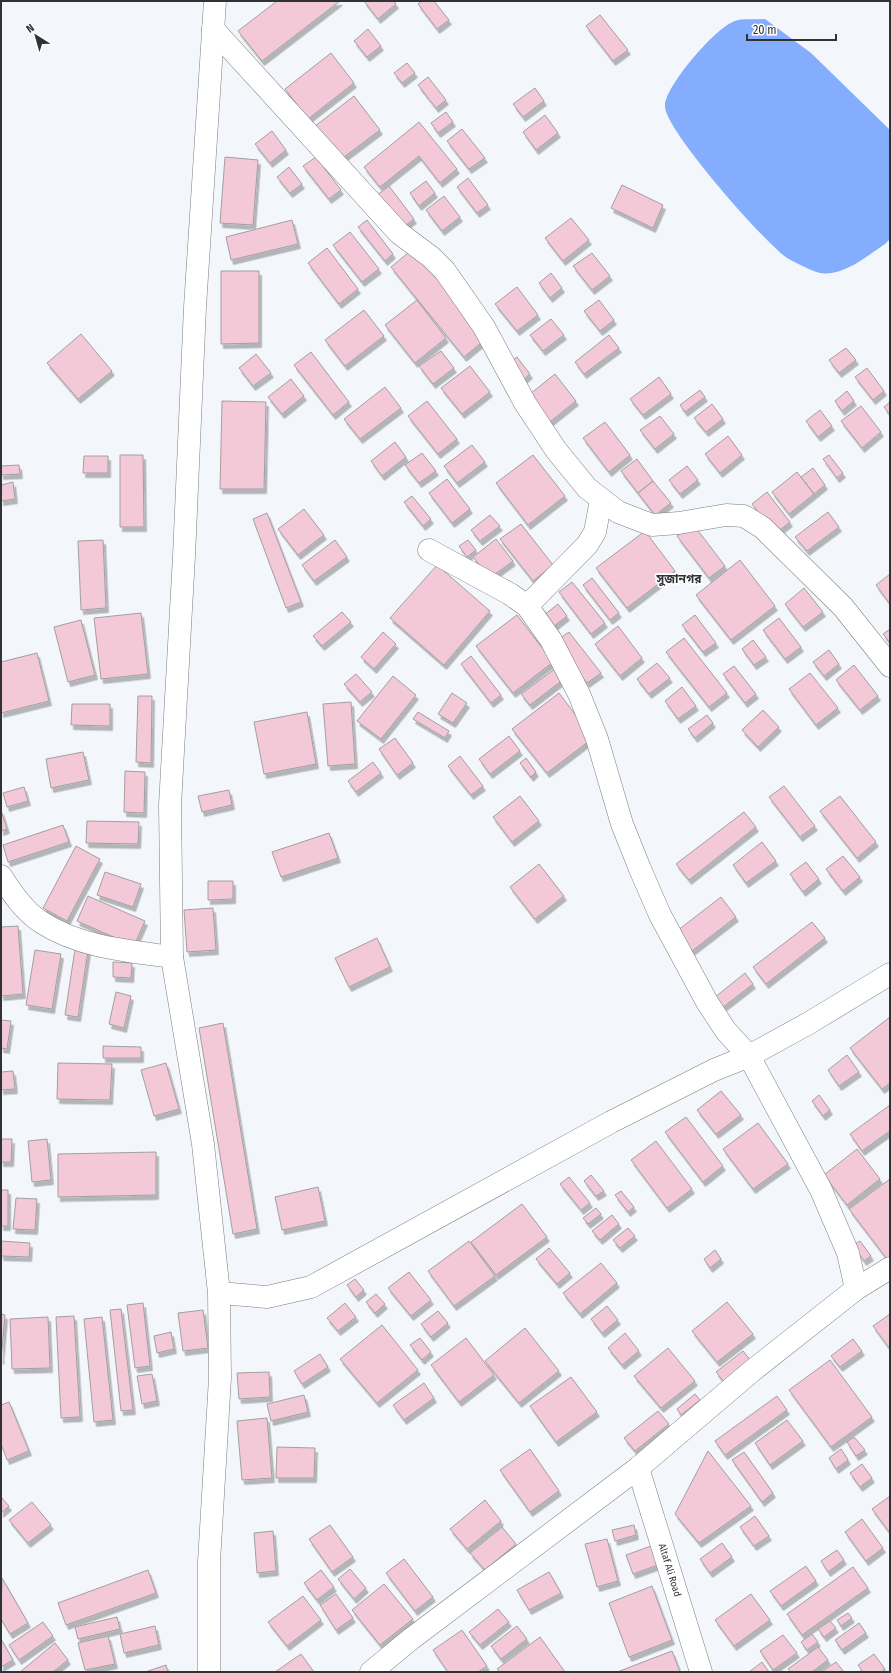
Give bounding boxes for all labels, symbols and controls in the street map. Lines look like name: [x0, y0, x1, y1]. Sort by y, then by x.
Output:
north arrow: [16, 16, 56, 56]
scale bar: [747, 16, 836, 42]
text: N: [24, 21, 37, 36]
text: 20 m: [753, 23, 777, 37]
district label: সুজানগর: [656, 572, 702, 587]
street label: Altaf Ali Road: [656, 1542, 683, 1598]

